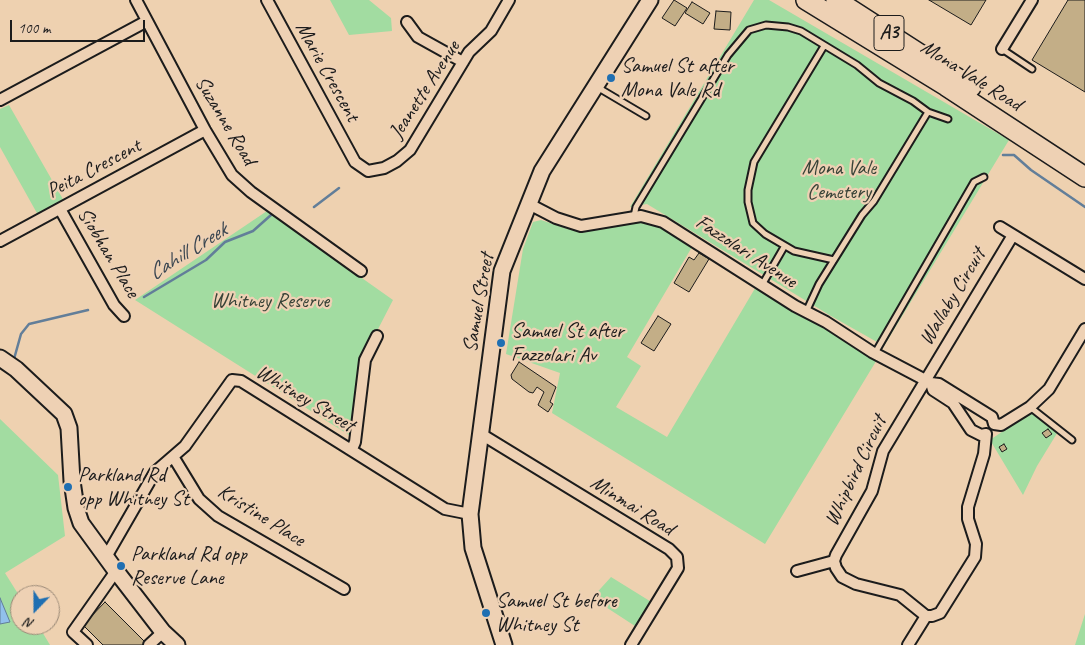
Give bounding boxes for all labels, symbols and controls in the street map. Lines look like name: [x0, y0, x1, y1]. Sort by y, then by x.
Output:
scale bar: [12, 10, 148, 42]
road number: A3: [874, 15, 904, 50]
street label: Marie Crescent: [289, 18, 365, 126]
text: 100 m: [18, 19, 50, 38]
street label: Mona Vale Road: [916, 35, 1026, 117]
street label: Jeanette Avenue: [384, 36, 466, 144]
place label: Samuel St after Mona Vale Rd: [621, 53, 734, 103]
street label: Suzanne Road: [189, 72, 261, 170]
marker: Samuel St after Mona Vale Rd: [605, 72, 617, 84]
street label: Peita Crescent: [43, 134, 145, 204]
park label: Mona Vale Cemetery: [802, 155, 876, 205]
street label: Siobhan Place: [71, 203, 145, 303]
street label: Fazzolari Avenue: [691, 210, 801, 294]
water label: Cahill Creek: [144, 218, 232, 286]
street label: Wallaby Circuit: [914, 244, 992, 350]
street label: Samuel Street: [458, 252, 500, 354]
park label: Whitney Reserve: [211, 288, 329, 314]
place label: Samuel St after Fazzolari Av: [511, 318, 624, 368]
marker: Samuel St after Fazzolari Av: [495, 337, 507, 349]
street label: Whitney Street: [251, 360, 359, 438]
street label: Whipbird Circuit: [819, 412, 893, 530]
place label: Parkland Rd opp Whitney St: [78, 462, 189, 512]
street label: Minmai Road: [585, 470, 679, 542]
street label: Kristine Place: [213, 479, 309, 553]
marker: Parkland Rd opp Whitney St: [62, 481, 74, 493]
place label: Parkland Rd opp Reserve Lane: [131, 541, 247, 591]
marker: Parkland Rd opp Reserve Lane: [115, 560, 127, 572]
north arrow: [10, 585, 60, 635]
place label: Samuel St before Whitney St: [496, 588, 617, 638]
marker: Samuel St before Whitney St: [480, 607, 492, 619]
text: N: [22, 614, 37, 633]

